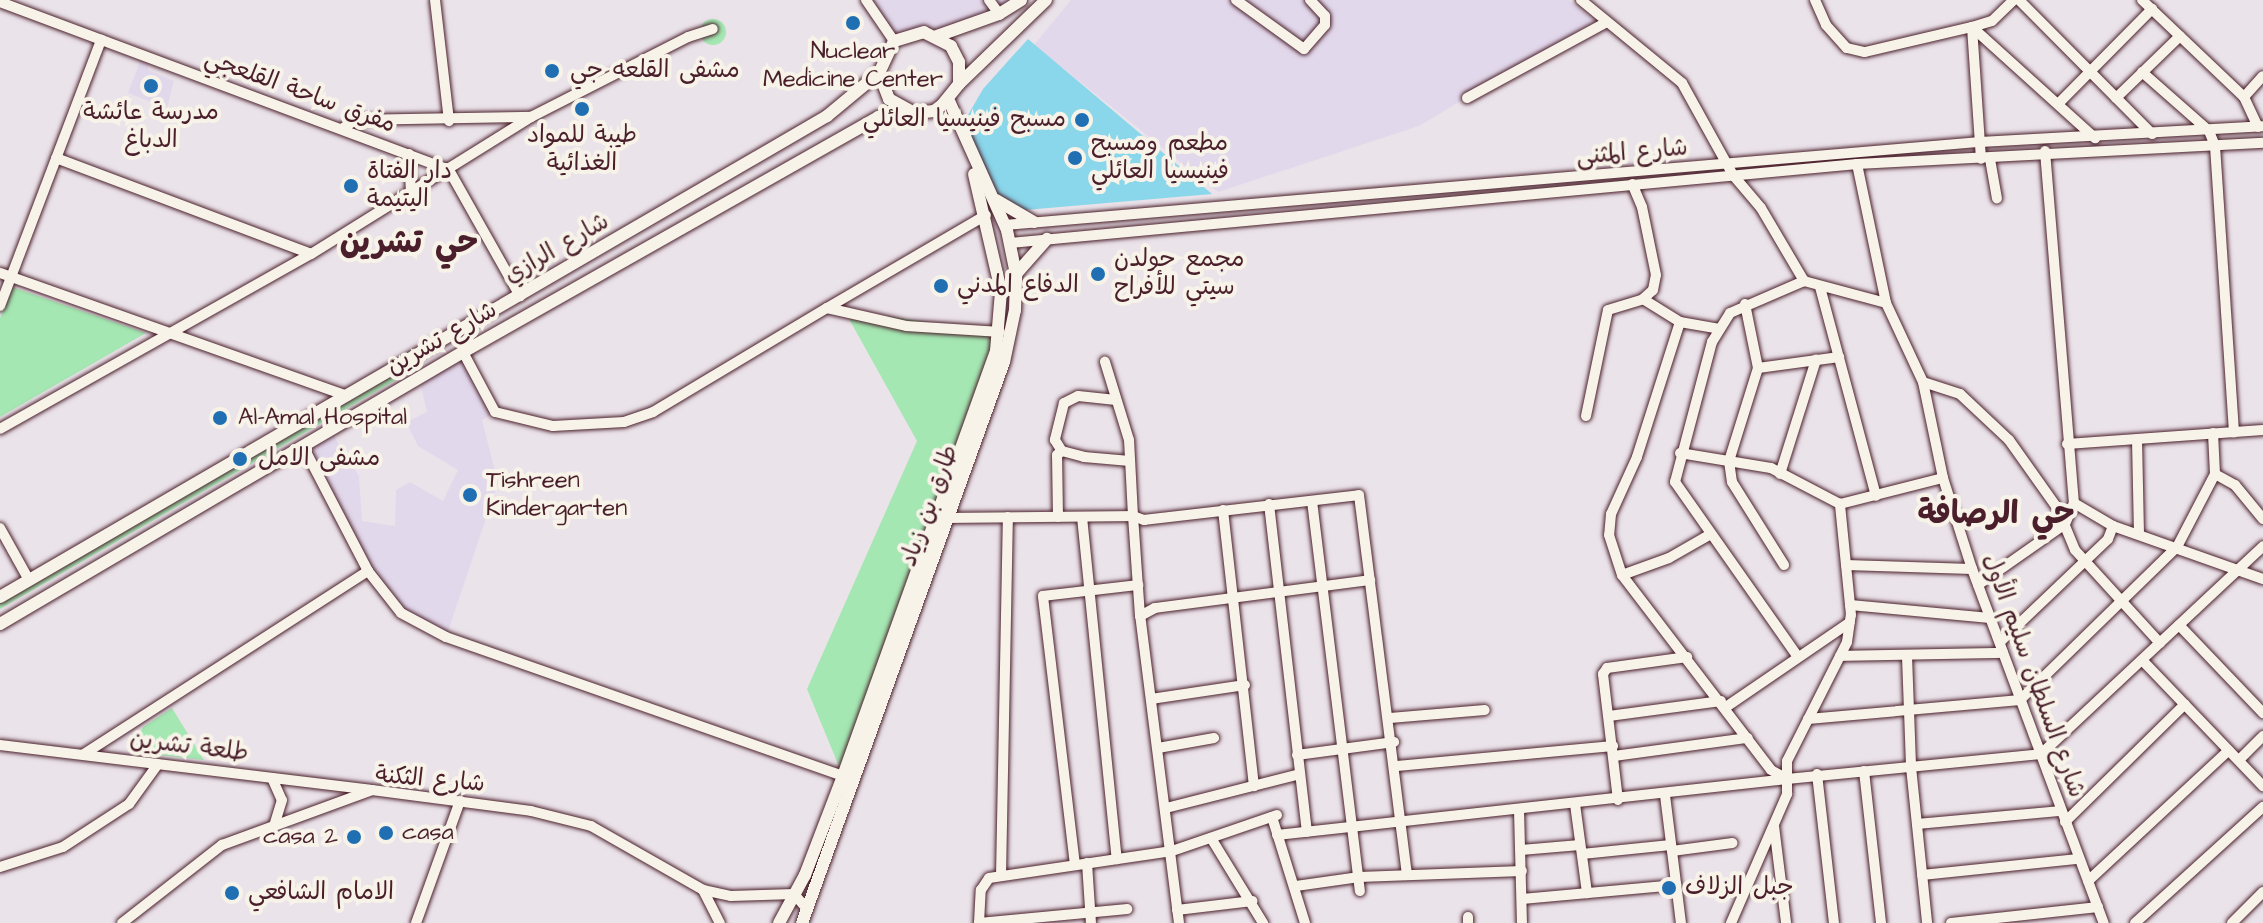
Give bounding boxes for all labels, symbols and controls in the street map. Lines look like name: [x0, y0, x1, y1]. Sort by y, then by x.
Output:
marker: Nuclear Medicine Center: [842, 12, 864, 34]
place label: Nuclear Medicine Center: [763, 38, 943, 94]
street label: مفرق ساحة القلعجي: [201, 44, 399, 140]
place label: مشفى القلعه جي: [570, 57, 740, 85]
marker: مشفى القلعه جي: [541, 60, 563, 82]
marker: مدرسة عائشة الدباغ: [142, 77, 160, 95]
place label: مدرسة عائشة الدباغ: [83, 99, 219, 155]
marker: طيبة للمواد الغذائية: [573, 100, 591, 118]
place label: مسبح فينيسيا العائلي: [863, 106, 1066, 134]
marker: مسبح فينيسيا العائلي: [1073, 111, 1091, 129]
place label: طيبة للمواد الغذائية: [527, 122, 637, 178]
place label: مطعم ومسبح فينيسيا العائلي: [1091, 130, 1229, 186]
street label: شارع المثنى: [1575, 134, 1689, 172]
marker: مطعم ومسبح فينيسيا العائلي: [1066, 149, 1084, 167]
place label: دار الفتاة اليتيمة: [367, 158, 452, 214]
marker: دار الفتاة اليتيمة: [342, 177, 360, 195]
street label: شارع الرازي: [500, 207, 614, 291]
district label: حي تشرين: [340, 224, 478, 262]
place label: مجمع جولدن سيتي للأفراح: [1114, 246, 1244, 302]
marker: مجمع جولدن سيتي للأفراح: [1089, 265, 1107, 283]
place label: الدفاع المدني: [957, 272, 1079, 300]
marker: الدفاع المدني: [932, 277, 950, 295]
street label: شارع تشرين: [382, 296, 502, 382]
place label: Al-Amal Hospital: [238, 404, 407, 432]
marker: Al-Amal Hospital: [209, 407, 231, 429]
street label: طارق بن زياد: [895, 441, 965, 571]
place label: مشفى الامل: [258, 445, 380, 473]
marker: مشفى الامل: [229, 448, 251, 470]
place label: Tishreen Kindergarten: [486, 467, 627, 523]
marker: Tishreen Kindergarten: [461, 486, 479, 504]
district label: حي الرصافة: [1917, 495, 2075, 533]
street label: شارع السلطان سليم الأول: [1976, 550, 2090, 802]
street label: طلعة تشرين: [128, 725, 250, 769]
street label: شارع الثكنة: [374, 761, 486, 799]
place label: casa: [402, 819, 454, 847]
place label: casa 2: [263, 823, 338, 851]
marker: casa: [377, 824, 395, 842]
marker: casa 2: [345, 828, 363, 846]
place label: جبل الزلاف: [1685, 874, 1794, 902]
place label: الامام الشافعي: [248, 879, 394, 907]
marker: جبل الزلاف: [1660, 879, 1678, 897]
marker: الامام الشافعي: [223, 884, 241, 902]

